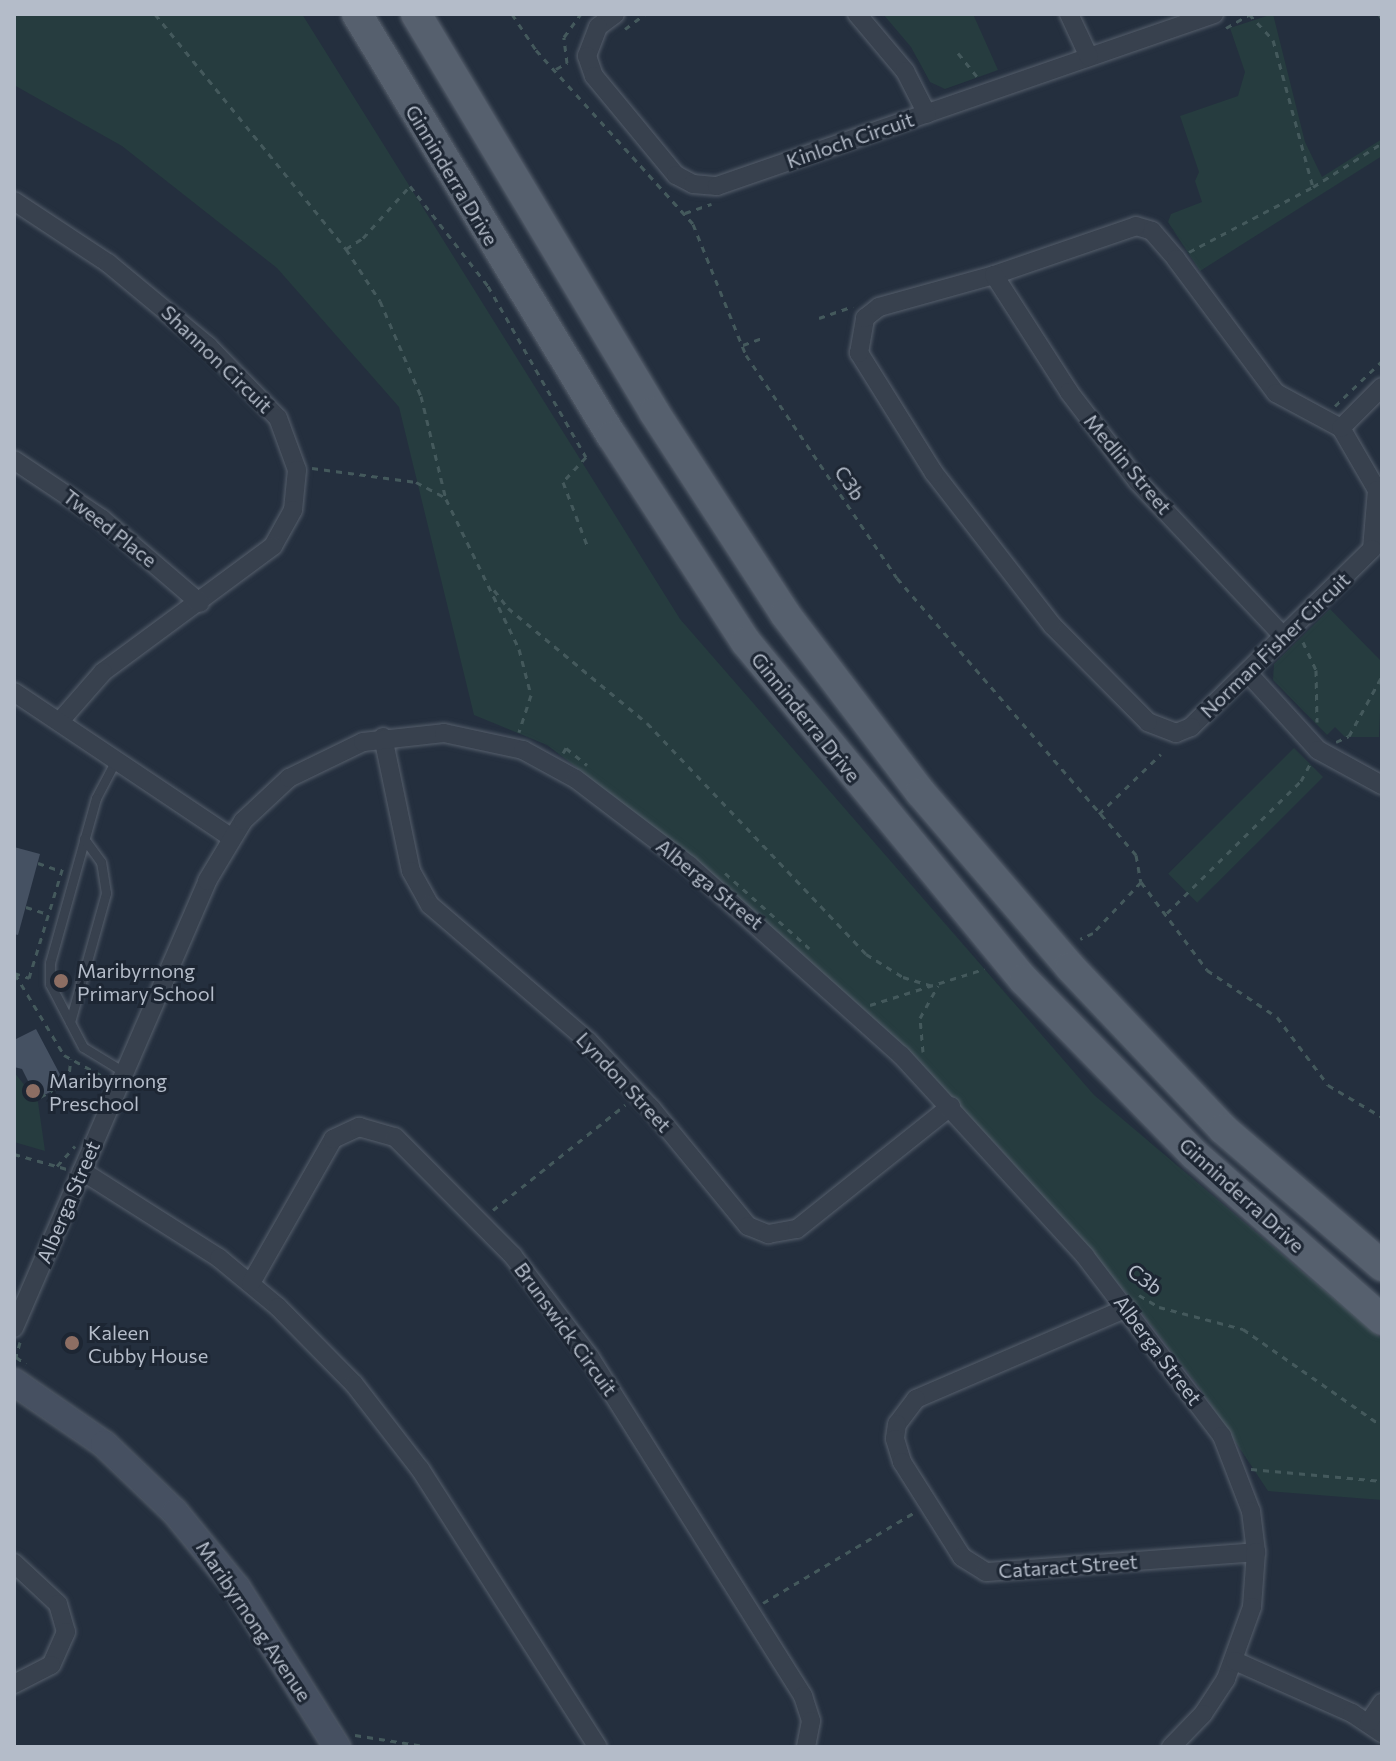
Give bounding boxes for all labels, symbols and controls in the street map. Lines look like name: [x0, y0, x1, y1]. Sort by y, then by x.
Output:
street label: Ginninderra Drive: [401, 100, 503, 250]
street label: Kinloch Circuit: [783, 107, 917, 173]
street label: Shannon Circuit: [157, 300, 277, 418]
street label: Medlin Street: [1079, 409, 1177, 519]
street label: C3b: [830, 461, 870, 505]
street label: Tweed Place: [58, 484, 162, 572]
street label: Norman Fisher Circuit: [1195, 567, 1355, 723]
street label: Ginninderra Drive: [746, 647, 866, 787]
street label: Alberga Street: [652, 834, 768, 934]
place label: Maribyrnong Primary School: [77, 958, 215, 1005]
marker: Maribyrnong Primary School: [52, 972, 70, 990]
street label: Lyndon Street: [572, 1027, 676, 1137]
place label: Maribyrnong Preschool: [49, 1068, 167, 1115]
marker: Maribyrnong Preschool: [24, 1082, 42, 1100]
street label: Ginninderra Drive: [1175, 1133, 1309, 1257]
street label: Alberga Street: [31, 1137, 105, 1267]
street label: Brunswick Circuit: [510, 1258, 622, 1400]
street label: C3b: [1123, 1258, 1167, 1300]
street label: Alberga Street: [1109, 1291, 1207, 1409]
place label: Kaleen Cubby House: [88, 1320, 208, 1367]
marker: Kaleen Cubby House: [63, 1334, 81, 1352]
street label: Maribyrnong Avenue: [191, 1536, 317, 1706]
street label: Cataract Street: [998, 1549, 1138, 1583]

